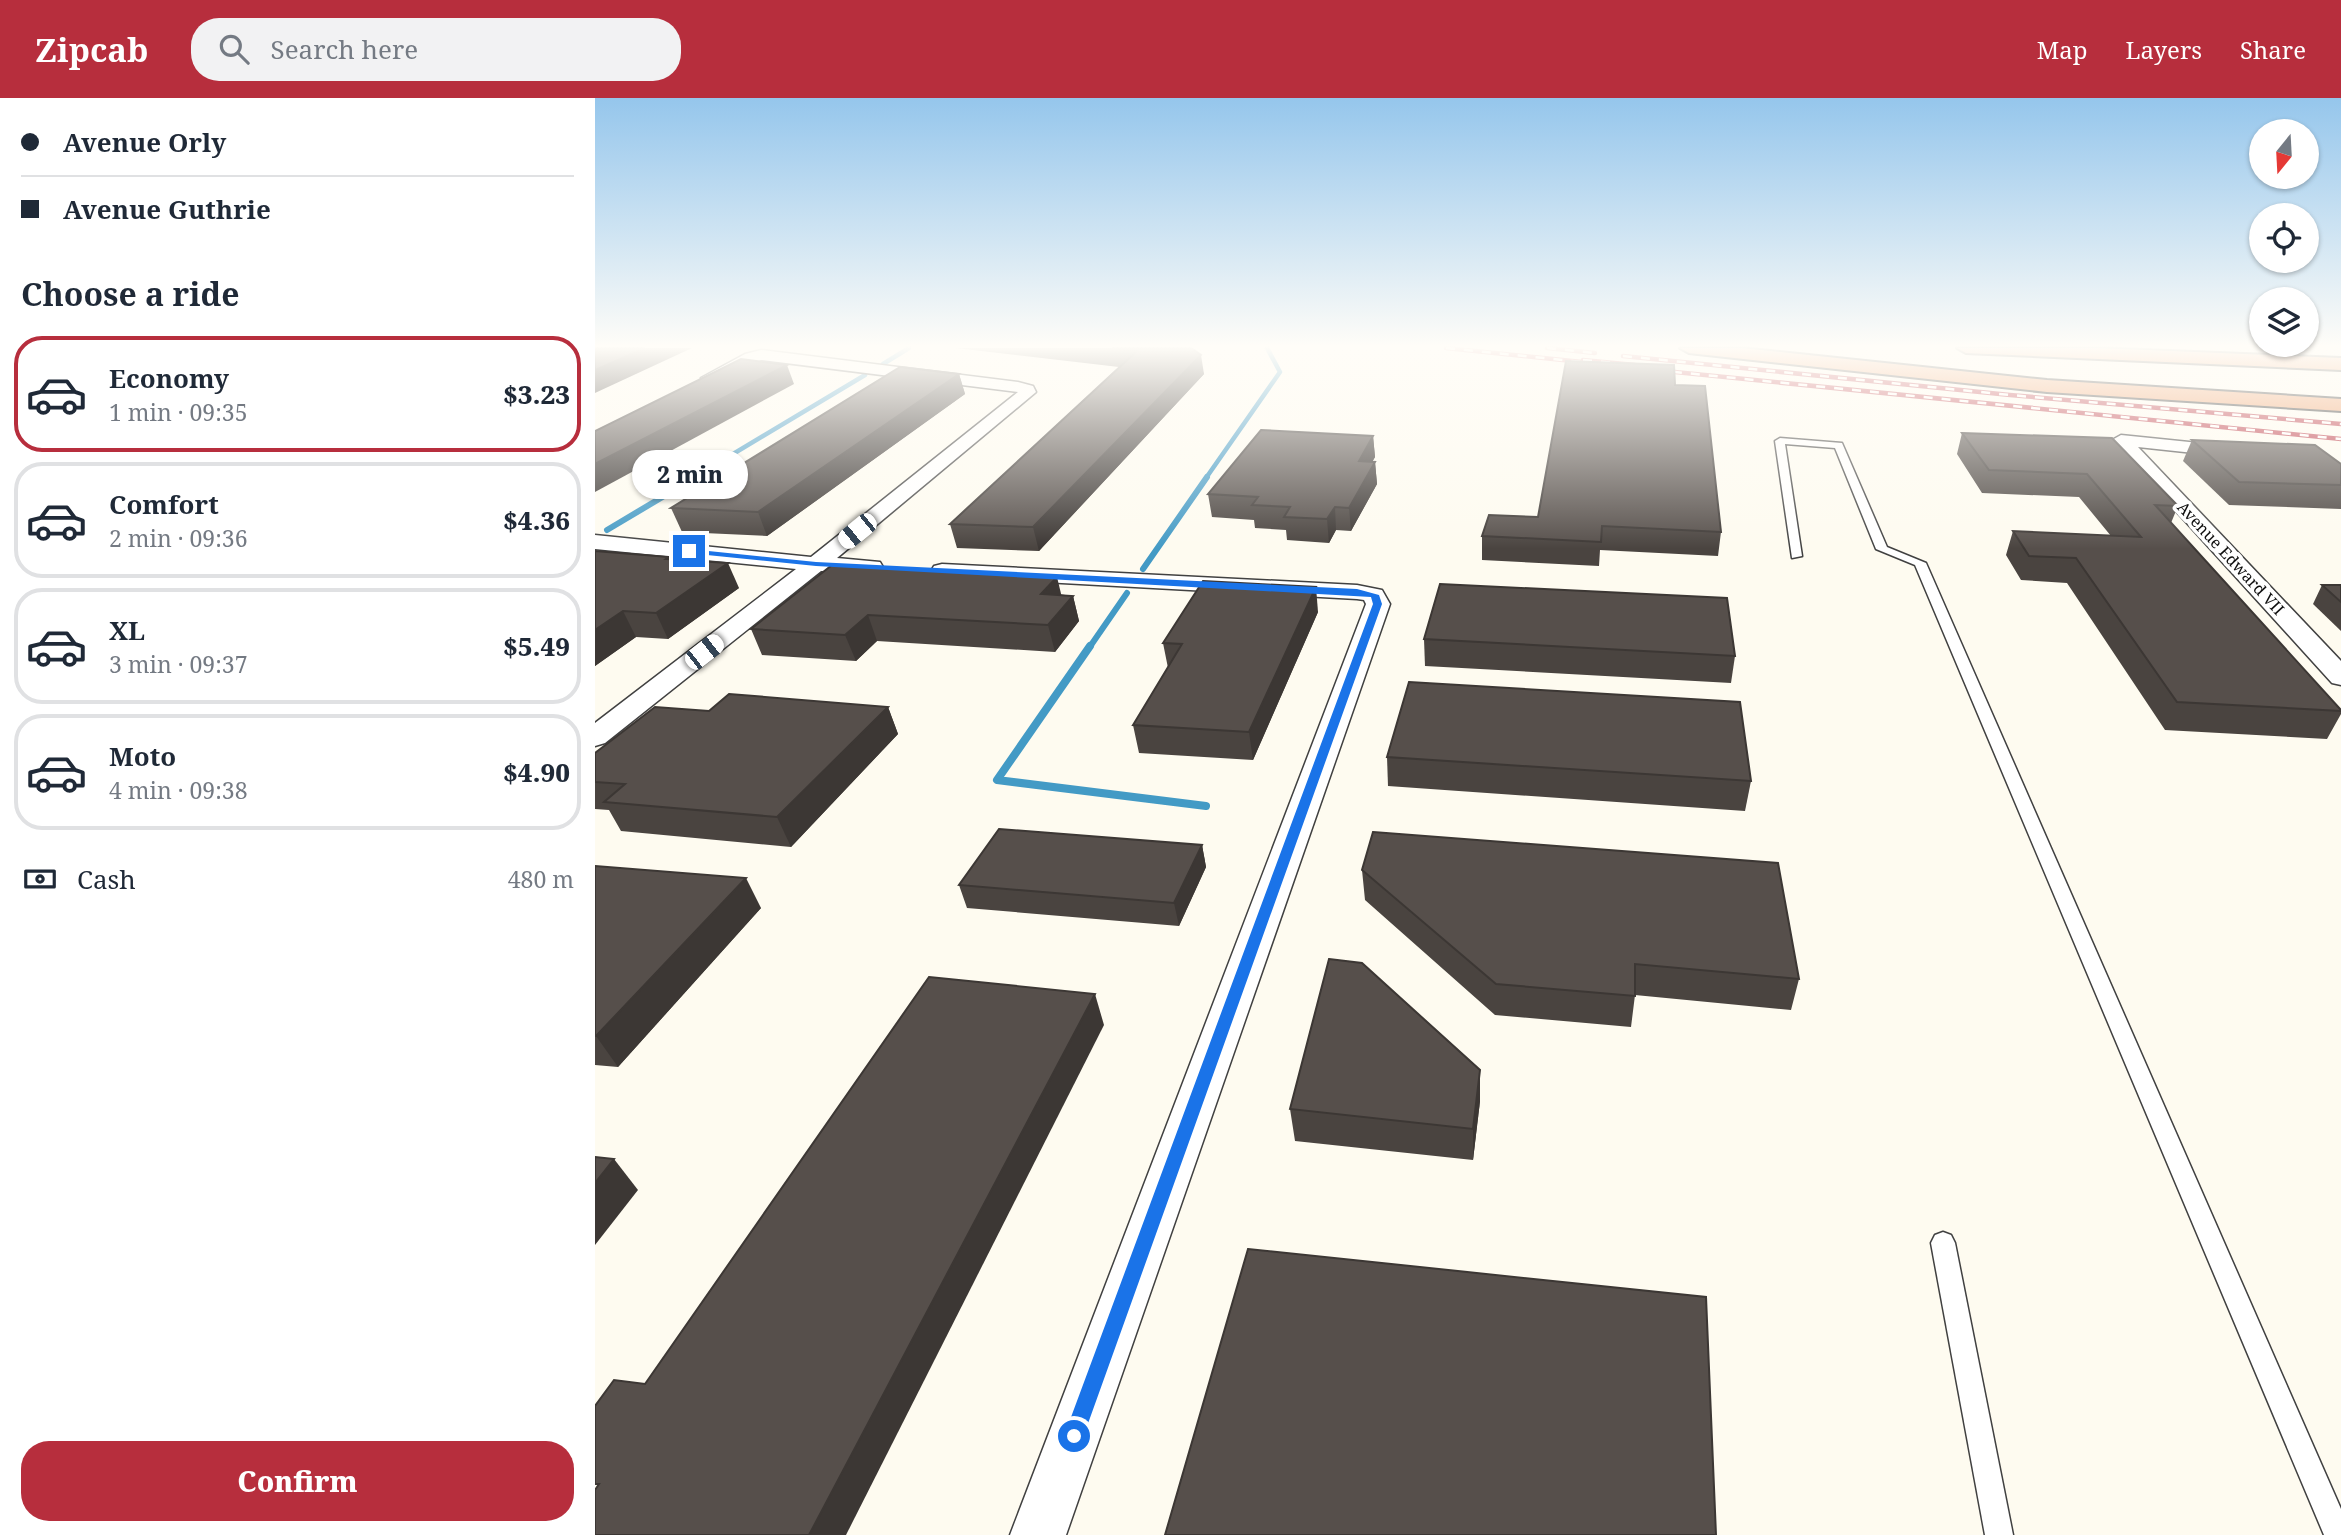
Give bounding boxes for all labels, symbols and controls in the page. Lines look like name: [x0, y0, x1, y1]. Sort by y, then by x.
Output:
search box: [191, 18, 681, 81]
text: Zipcab: [35, 27, 149, 72]
icon: search: [215, 30, 253, 68]
text: Search here: [271, 31, 418, 67]
text: Map: [2037, 33, 2088, 66]
text: Layers: [2126, 33, 2202, 66]
text: Share: [2240, 33, 2306, 66]
north arrow: [2249, 119, 2319, 189]
map controls: [2249, 119, 2319, 357]
text: Avenue Orly: [63, 124, 226, 160]
text: Avenue Guthrie: [63, 191, 271, 227]
button: locate: [2249, 203, 2319, 273]
text: Choose a ride: [21, 272, 240, 315]
button: layers: [2249, 287, 2319, 357]
text: Economy: [109, 360, 229, 396]
icon: car: [25, 363, 88, 426]
text: $3.23: [503, 376, 570, 412]
text: 1 min · 09:35: [109, 396, 247, 428]
callout: 2 min: [631, 449, 747, 498]
text: 2 min: [657, 458, 723, 490]
text: Comfort: [109, 486, 219, 522]
icon: car: [25, 489, 88, 552]
street label: Avenue Edward VII: [2172, 496, 2290, 620]
text: $4.36: [503, 502, 570, 538]
car: [835, 510, 880, 552]
text: 2 min · 09:36: [109, 522, 247, 554]
route end: [673, 535, 705, 567]
text: XL: [109, 612, 145, 648]
icon: car: [25, 615, 88, 678]
text: $5.49: [503, 628, 570, 664]
car: [681, 631, 728, 673]
text: 3 min · 09:37: [109, 648, 247, 680]
text: Moto: [109, 738, 176, 774]
icon: car: [25, 741, 88, 804]
text: $4.90: [503, 754, 570, 790]
text: 4 min · 09:38: [109, 774, 247, 806]
icon: cash: [21, 860, 59, 898]
text: Cash: [77, 861, 136, 897]
text: 480 m: [508, 863, 574, 895]
route start: [1058, 1420, 1090, 1452]
button: Confirm: [21, 1441, 574, 1521]

